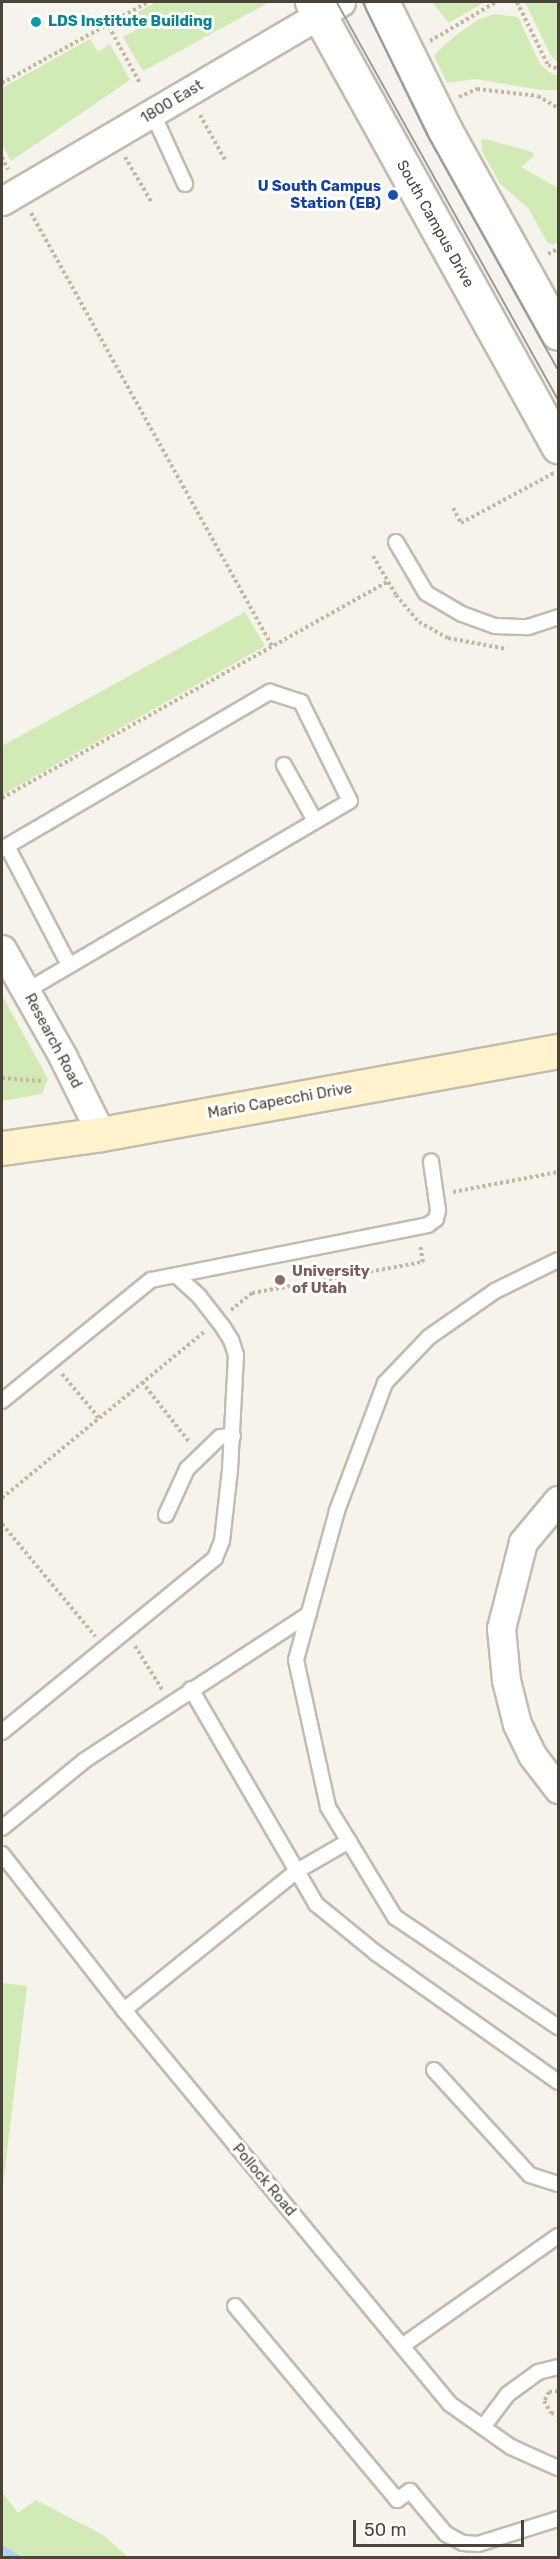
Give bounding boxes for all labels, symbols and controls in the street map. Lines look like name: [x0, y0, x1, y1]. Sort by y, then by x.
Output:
place label: LDS Institute Building: [48, 13, 212, 31]
marker: LDS Institute Building: [29, 15, 43, 29]
street label: 1800 East: [138, 76, 206, 128]
street label: South Campus Drive: [393, 157, 477, 291]
place label: U South Campus Station (EB): [258, 177, 381, 212]
marker: U South Campus Station (EB): [386, 188, 400, 202]
street label: Research Road: [20, 991, 86, 1091]
street label: Mario Capecchi Drive: [206, 1079, 354, 1123]
place label: University of Utah: [292, 1262, 370, 1297]
marker: University of Utah: [273, 1273, 287, 1287]
street label: Pollock Road: [228, 2140, 300, 2220]
scale bar: [356, 2508, 527, 2546]
text: 50 m: [364, 2519, 407, 2541]

